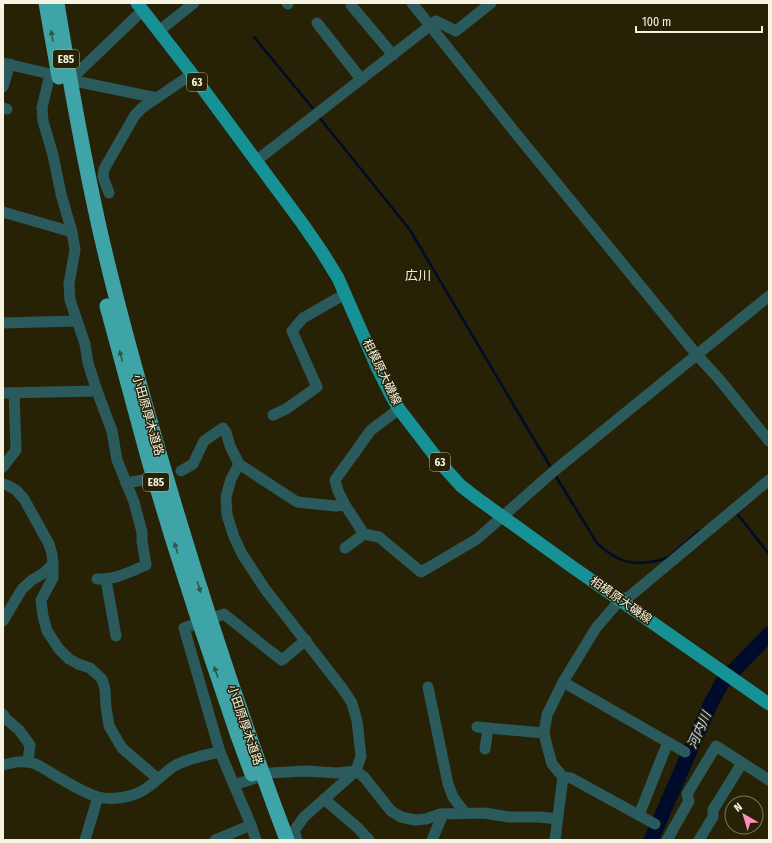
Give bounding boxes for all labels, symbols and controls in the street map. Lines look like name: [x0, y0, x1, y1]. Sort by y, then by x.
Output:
scale bar: [636, 8, 762, 34]
text: 100 m: [642, 15, 671, 29]
one-way arrow: [48, 30, 54, 42]
road number: E85: [53, 50, 79, 68]
road number: 63: [187, 73, 207, 91]
district label: 広川: [405, 268, 431, 283]
street label: 相模原大磯線: [360, 337, 404, 407]
one-way arrow: [117, 349, 123, 362]
street label: 小田原厚木道路: [130, 373, 166, 457]
road number: 63: [430, 453, 450, 471]
road number: E85: [143, 473, 169, 491]
one-way arrow: [173, 542, 179, 554]
street label: 相模原大磯線: [587, 574, 655, 626]
one-way arrow: [196, 581, 202, 593]
one-way arrow: [212, 665, 218, 677]
street label: 小田原厚木道路: [225, 683, 265, 767]
water label: 河内川: [684, 707, 715, 751]
north arrow: [724, 795, 764, 835]
text: N: [732, 800, 745, 815]

